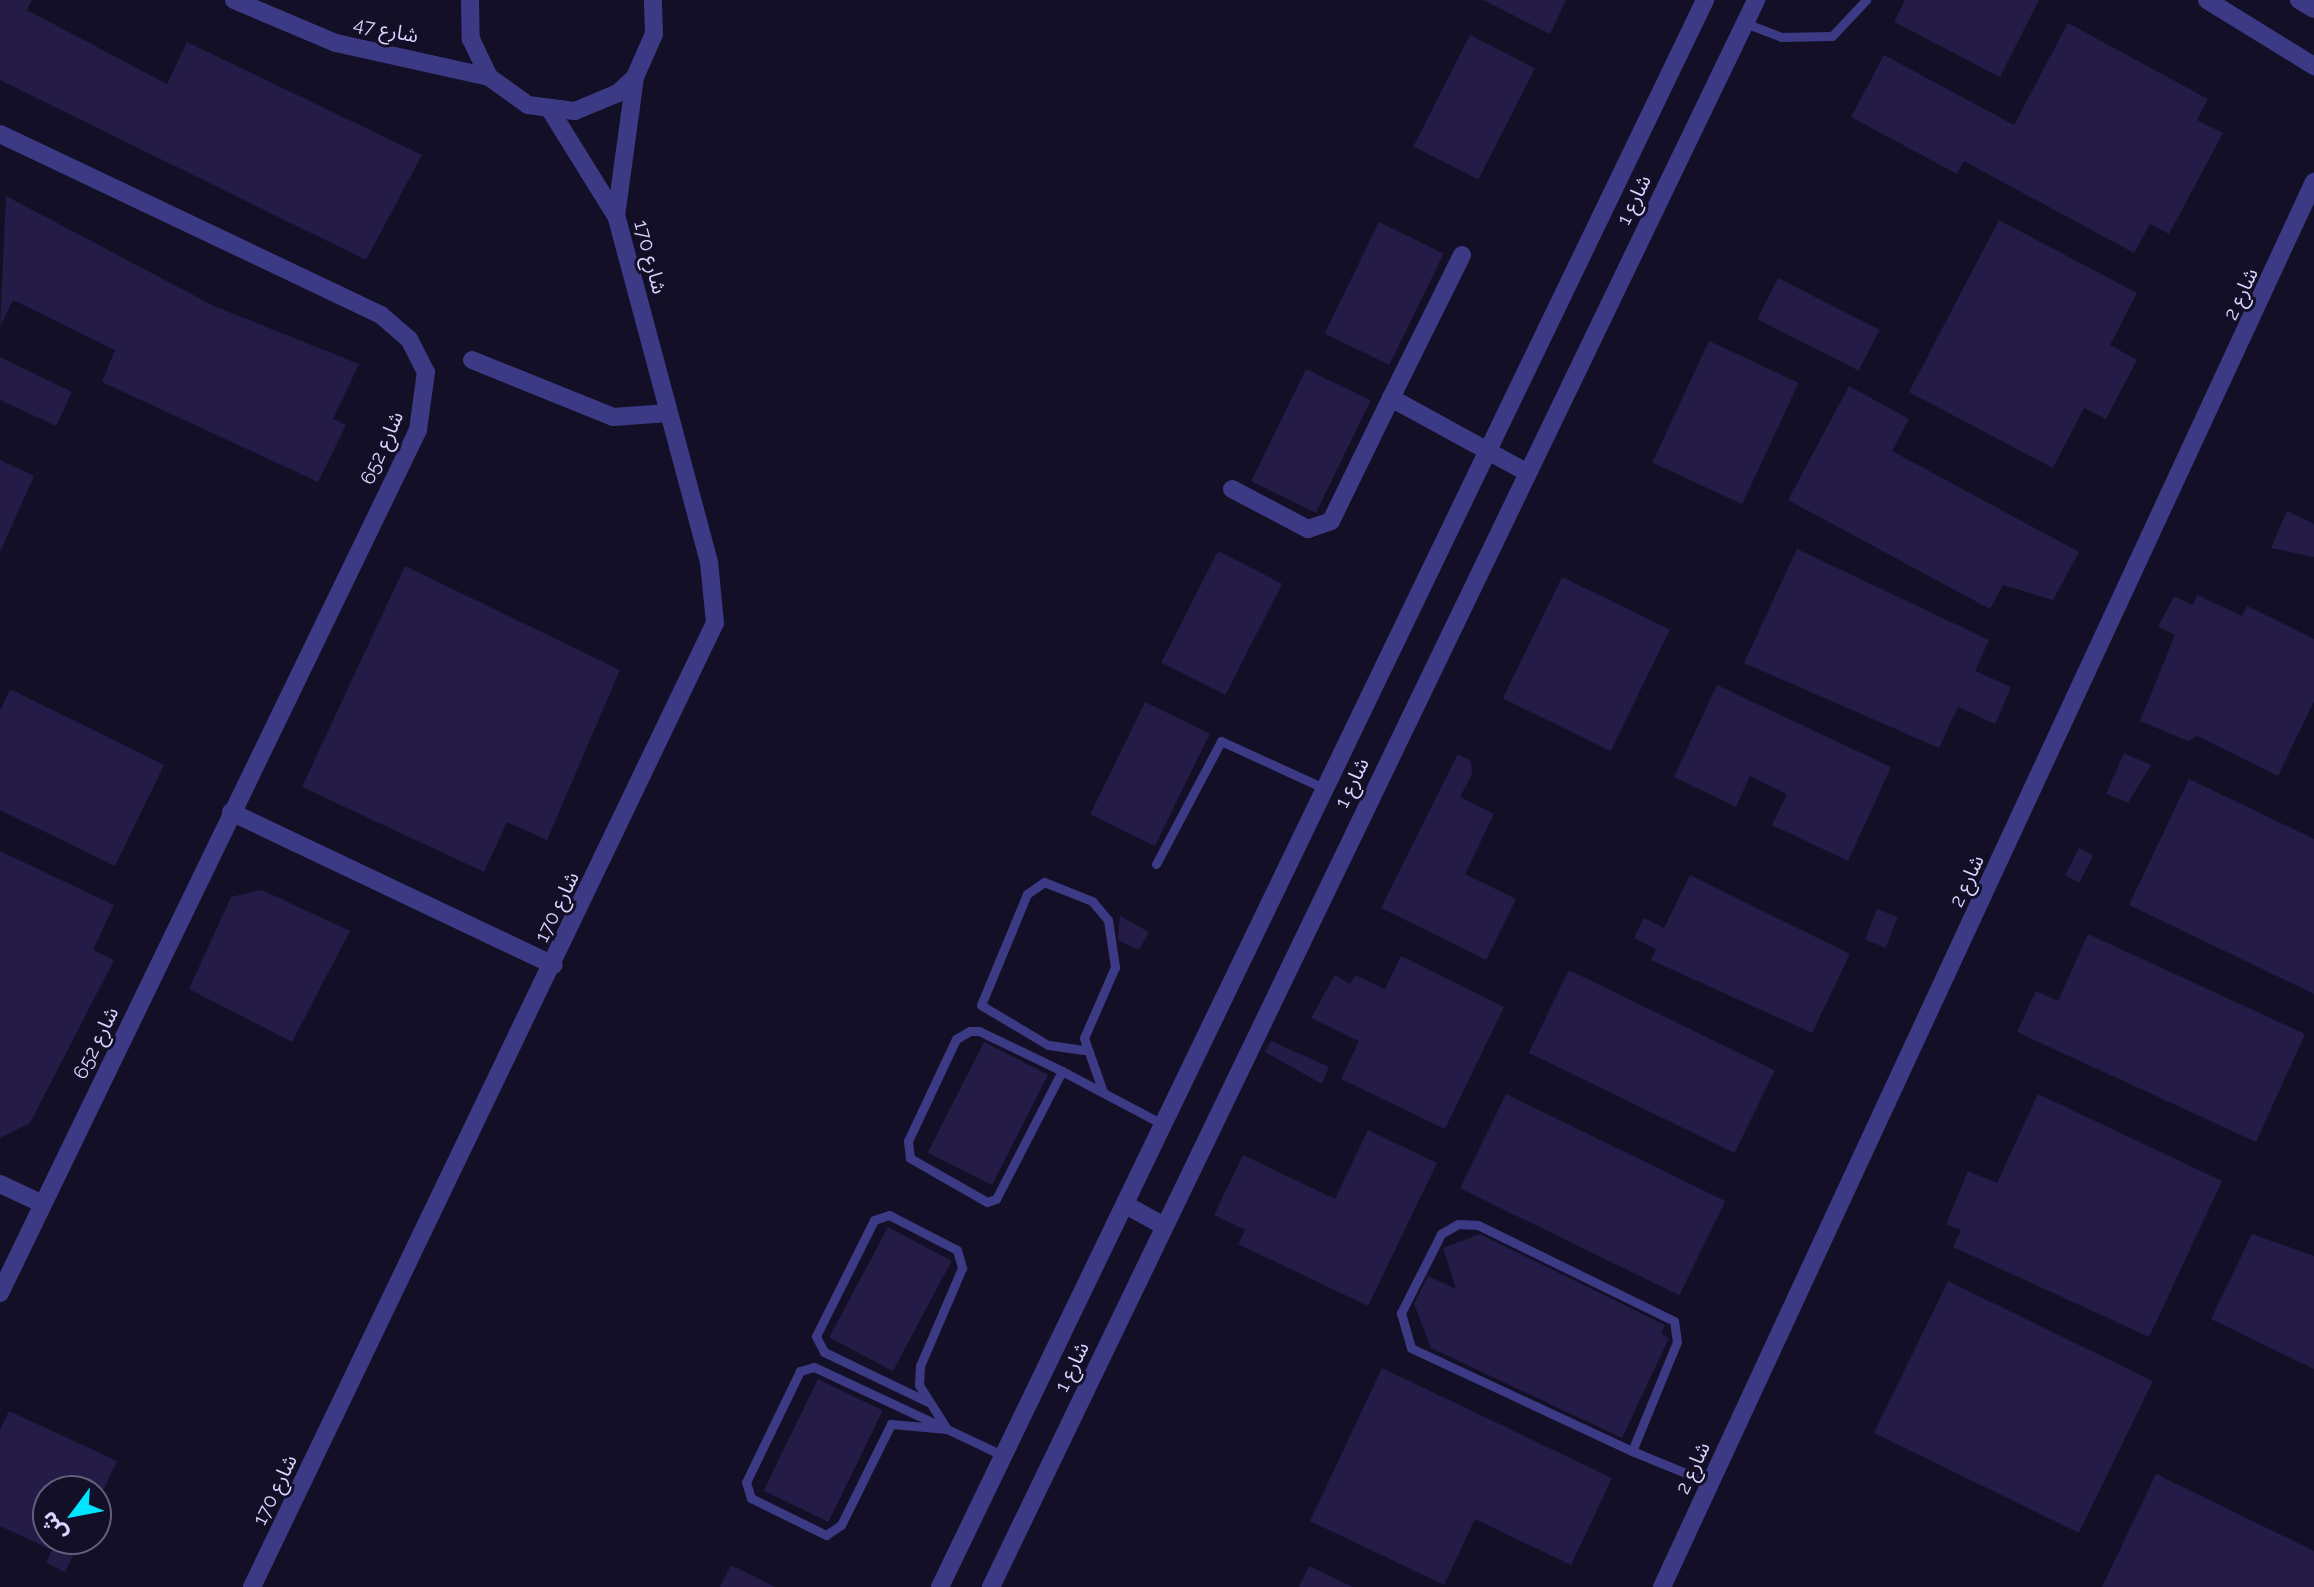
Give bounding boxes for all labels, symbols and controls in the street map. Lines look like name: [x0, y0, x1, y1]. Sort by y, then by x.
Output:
street label: شارع 47: [352, 12, 420, 48]
street label: شارع 1: [1612, 171, 1656, 229]
street label: شارع 170: [629, 217, 671, 297]
street label: شارع 2: [2219, 264, 2263, 324]
street label: شارع 652: [355, 408, 409, 488]
street label: شارع 1: [1330, 754, 1374, 812]
street label: شارع 2: [1945, 851, 1989, 911]
street label: شارع 170: [530, 868, 584, 946]
street label: شارع 652: [68, 1003, 124, 1083]
street label: شارع 1: [1050, 1338, 1094, 1396]
street label: شارع 2: [1671, 1438, 1715, 1498]
street label: شارع 170: [248, 1451, 302, 1529]
north arrow: [32, 1475, 112, 1555]
text: ش: [34, 1507, 72, 1546]

